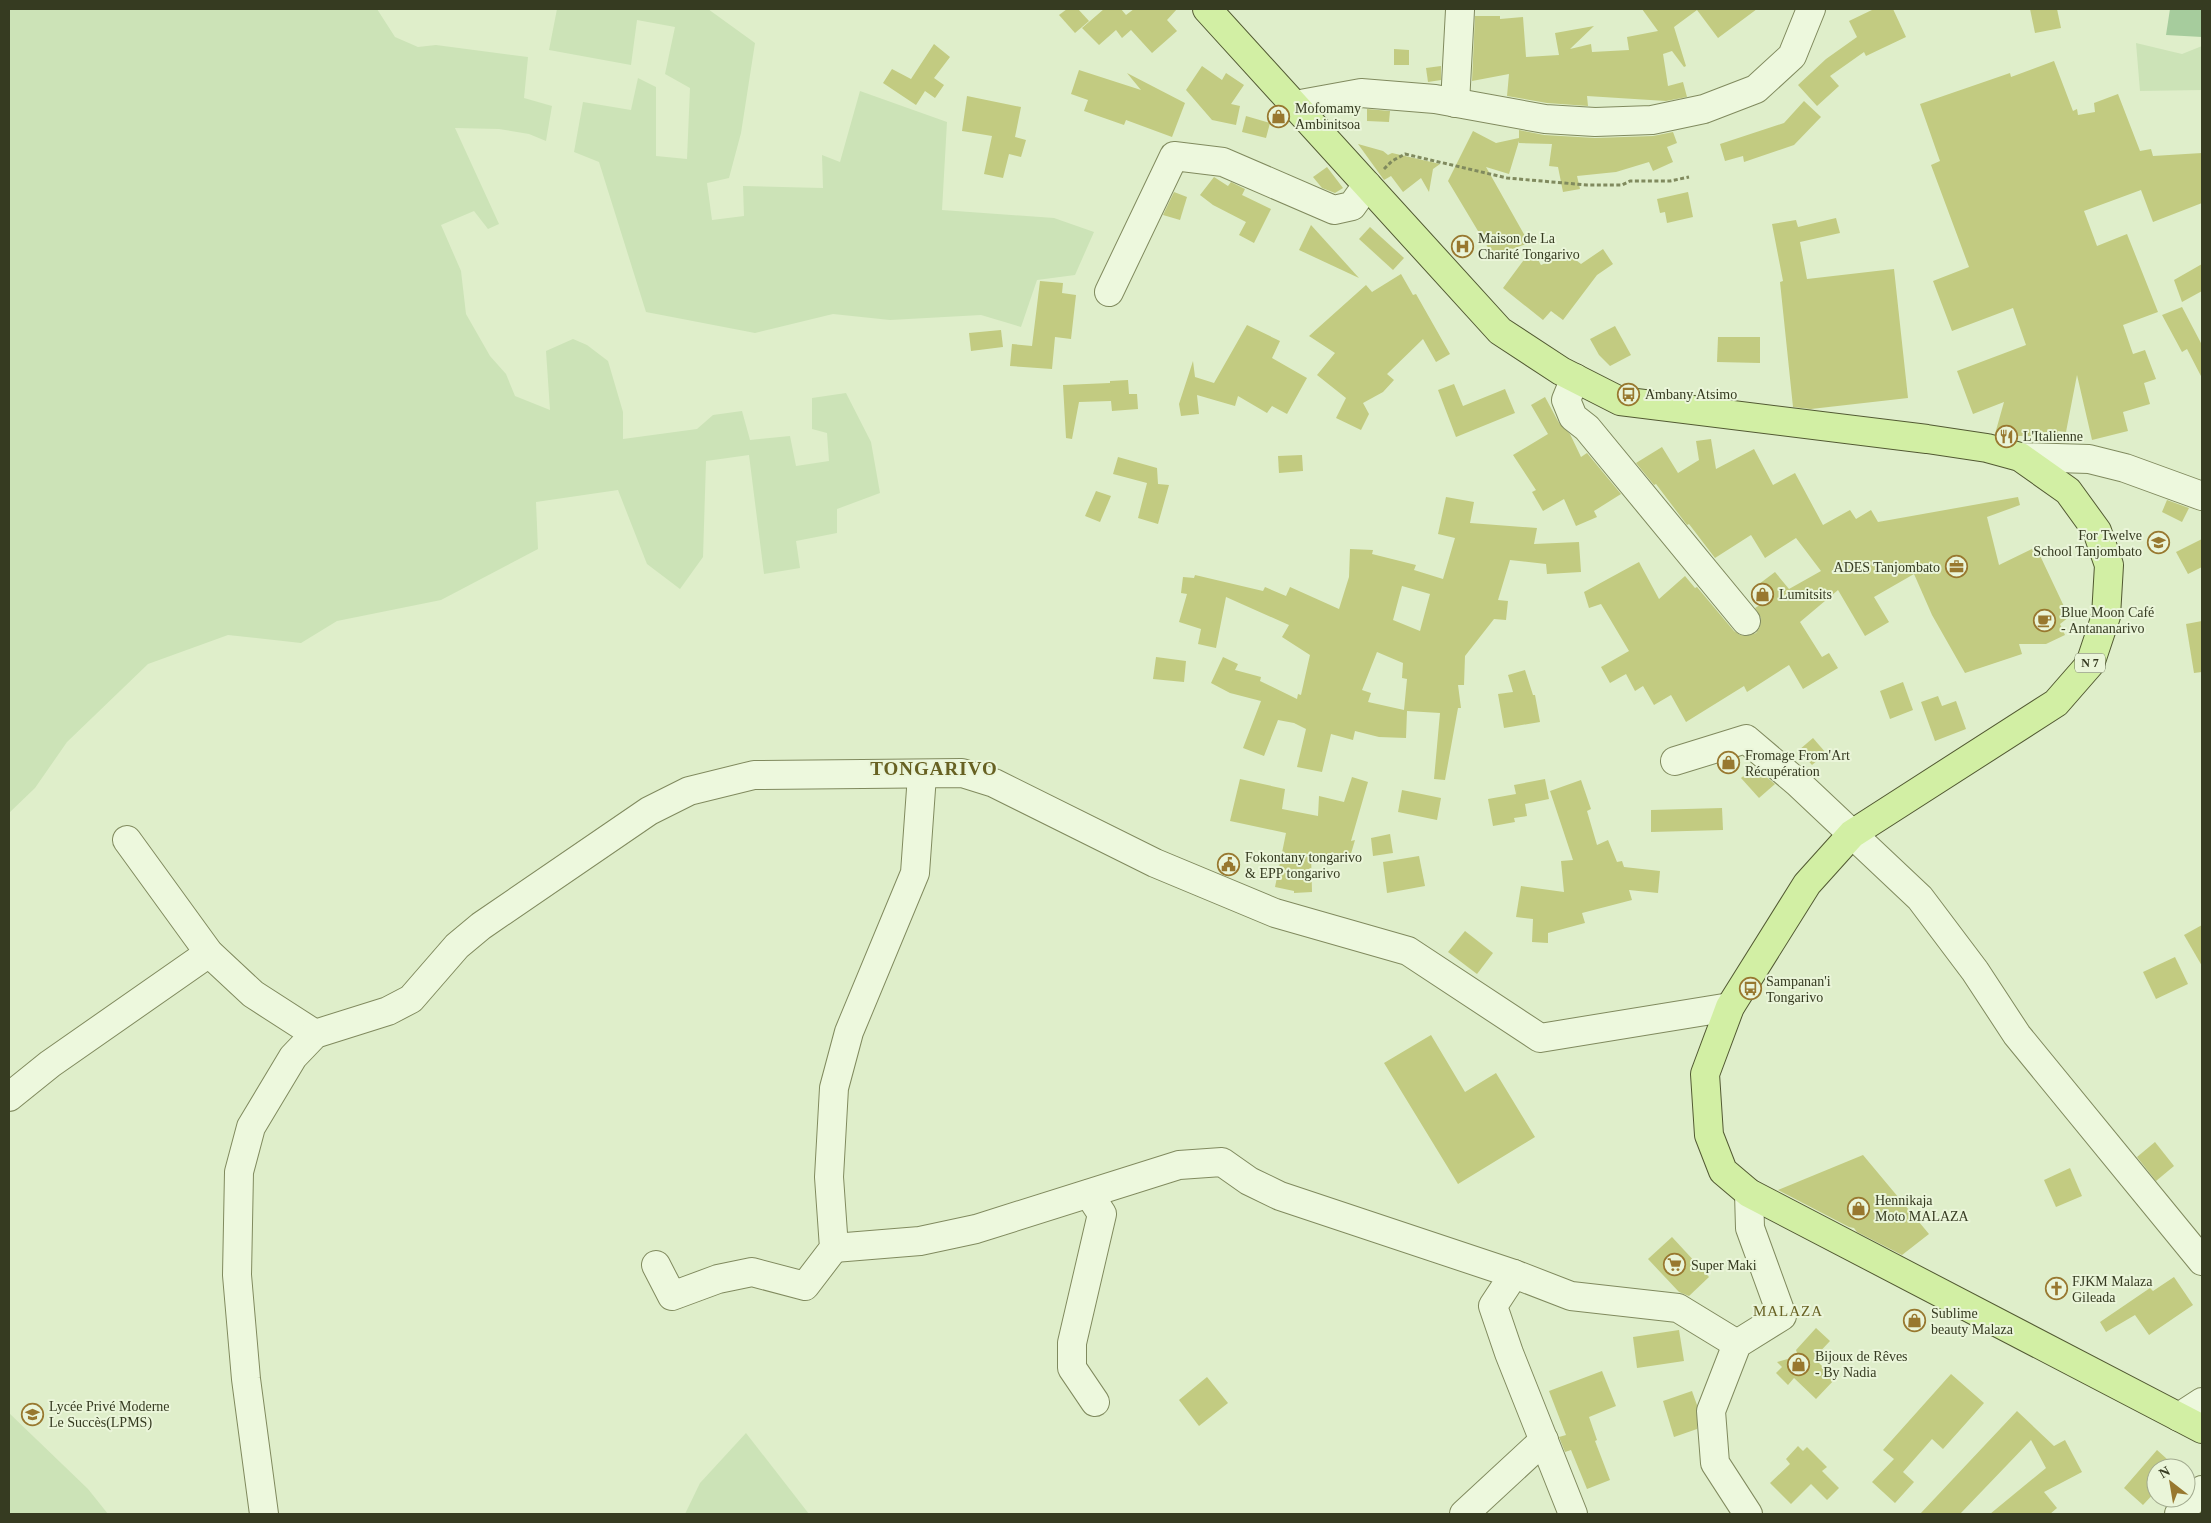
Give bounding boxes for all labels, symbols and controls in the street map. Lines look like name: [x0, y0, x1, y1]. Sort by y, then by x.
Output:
place label: Mofomamy Ambinitsoa: [1295, 101, 1361, 132]
shop icon: Mofomamy Ambinitsoa: [1267, 104, 1291, 128]
place label: Maison de La Charité Tongarivo: [1478, 231, 1580, 262]
hospital icon: Maison de La Charité Tongarivo: [1450, 234, 1474, 258]
bus stop icon: Ambany Atsimo: [1617, 382, 1641, 406]
place label: Ambany Atsimo: [1645, 387, 1737, 402]
restaurant icon: L'Italienne: [1995, 424, 2019, 448]
place label: L'Italienne: [2023, 429, 2083, 444]
place label: For Twelve School Tanjombato: [2033, 528, 2142, 559]
school or university icon: For Twelve School Tanjombato: [2146, 531, 2170, 555]
office icon: ADES Tanjombato: [1944, 555, 1968, 579]
place label: ADES Tanjombato: [1834, 560, 1940, 575]
shop icon: Lumitsits: [1751, 582, 1775, 606]
place label: Lumitsits: [1779, 587, 1832, 602]
place label: Blue Moon Café - Antananarivo: [2061, 605, 2154, 636]
cafe icon: Blue Moon Café - Antananarivo: [2033, 608, 2057, 632]
road number: N 7: [2075, 654, 2105, 672]
place label: Fromage From'Art Récupération: [1745, 748, 1850, 779]
shop icon: Fromage From'Art Récupération: [1717, 751, 1741, 775]
district label: TONGARIVO: [870, 758, 998, 779]
place label: Fokontany tongarivo & EPP tongarivo: [1245, 850, 1362, 881]
public building icon: Fokontany tongarivo & EPP tongarivo: [1217, 853, 1241, 877]
place label: Sampanan'i Tongarivo: [1766, 974, 1831, 1005]
bus stop icon: Sampanan'i Tongarivo: [1738, 977, 1762, 1001]
place label: Hennikaja Moto MALAZA: [1875, 1193, 1970, 1224]
shop icon: Hennikaja Moto MALAZA: [1847, 1196, 1871, 1220]
supermarket icon: Super Maki: [1663, 1253, 1687, 1277]
place label: Super Maki: [1691, 1258, 1757, 1273]
place label: FJKM Malaza Gileada: [2072, 1274, 2153, 1305]
church icon: FJKM Malaza Gileada: [2044, 1277, 2068, 1301]
district label: MALAZA: [1753, 1303, 1823, 1319]
place label: Sublime beauty Malaza: [1931, 1306, 2014, 1337]
shop icon: Sublime beauty Malaza: [1903, 1309, 1927, 1333]
place label: Bijoux de Rêves - By Nadia: [1815, 1349, 1908, 1380]
shop icon: Bijoux de Rêves - By Nadia: [1787, 1352, 1811, 1376]
place label: Lycée Privé Moderne Le Succès(LPMS): [49, 1399, 170, 1431]
school or university icon: Lycée Privé Moderne Le Succès(LPMS): [21, 1402, 45, 1426]
north arrow: [2146, 1458, 2196, 1508]
text: N: [2156, 1463, 2173, 1481]

